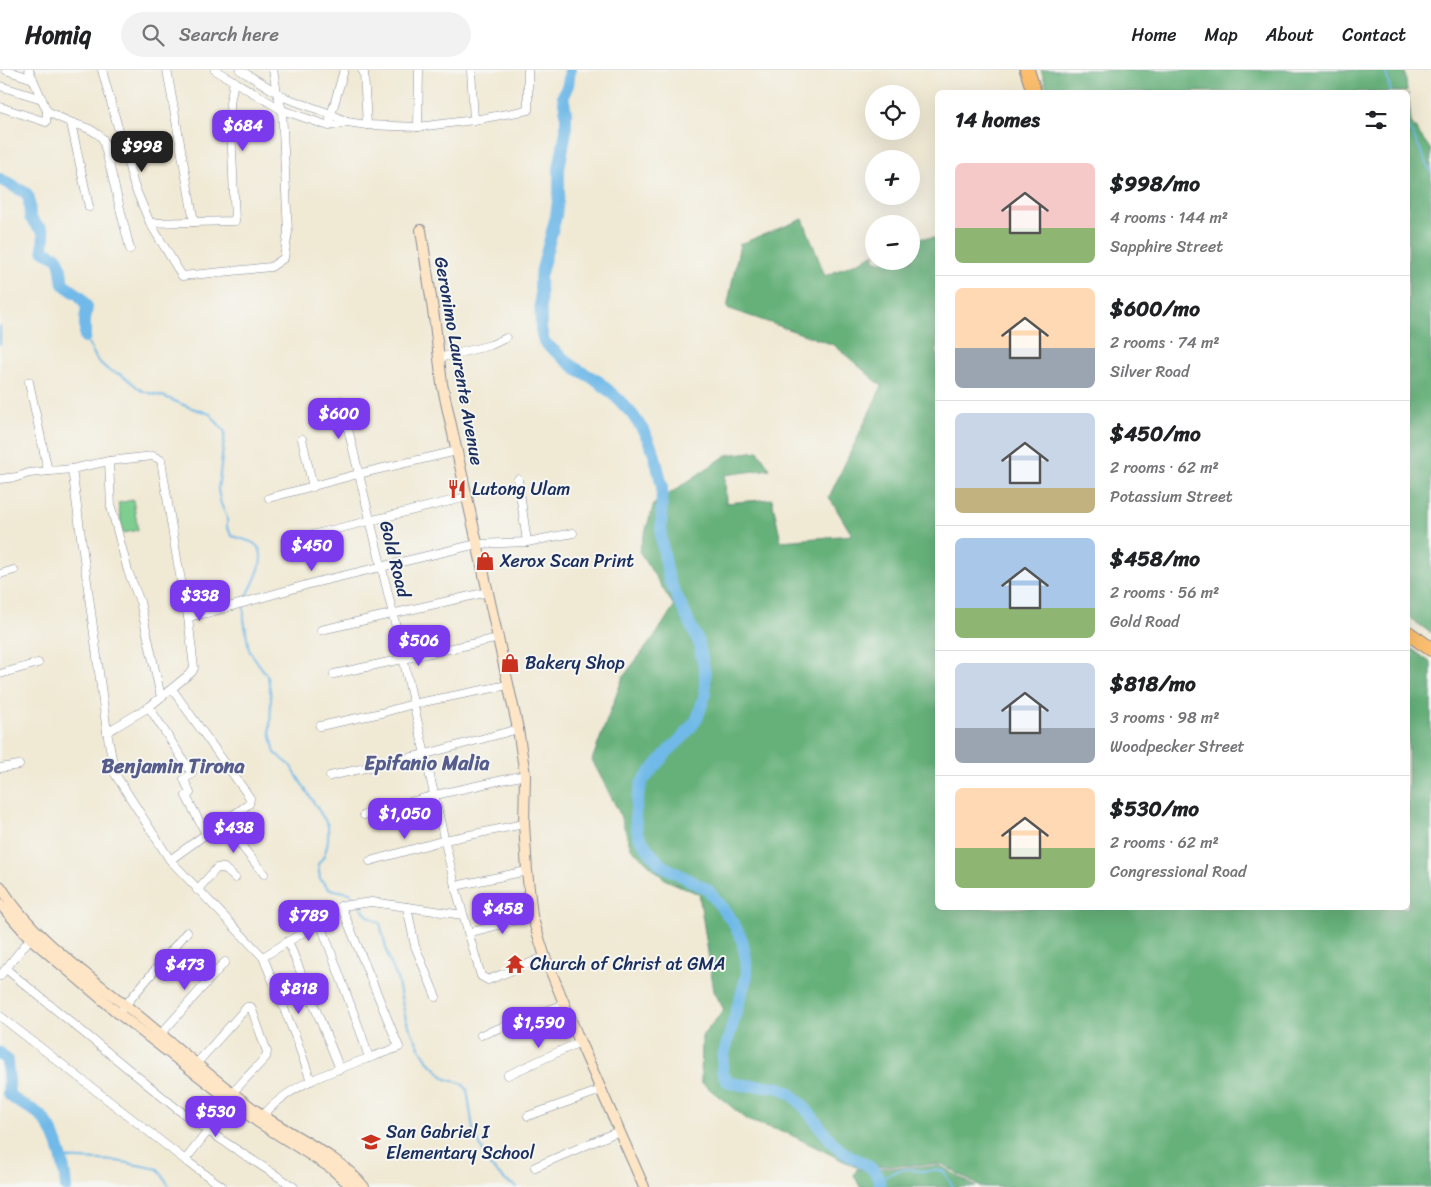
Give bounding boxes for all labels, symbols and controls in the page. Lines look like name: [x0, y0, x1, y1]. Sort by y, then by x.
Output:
search box: [121, 12, 471, 57]
text: Homiq: [25, 14, 91, 56]
text: Search here: [179, 18, 279, 51]
text: Home: [1132, 19, 1177, 51]
text: Map: [1205, 19, 1238, 51]
text: About: [1266, 19, 1314, 51]
text: Contact: [1342, 19, 1406, 51]
icon: search: [139, 21, 167, 49]
map controls: [865, 85, 920, 270]
button: locate: [865, 85, 920, 140]
text: 14 homes: [955, 101, 1040, 139]
icon: filters: [1362, 106, 1390, 134]
pin: $684: [213, 109, 273, 152]
text: $684: [223, 111, 263, 140]
pin: $998: [112, 131, 172, 173]
text: $998: [122, 132, 162, 161]
button: +: [865, 150, 920, 205]
text: $998/mo: [1110, 165, 1200, 203]
icon: home: [995, 183, 1055, 243]
text: 4 rooms · 144 m²: [1110, 203, 1228, 232]
button: −: [865, 215, 920, 270]
text: Sapphire Street: [1110, 232, 1223, 261]
street label: Geronimo Laurente Avenue: [425, 254, 493, 468]
text: $600/mo: [1110, 290, 1200, 328]
icon: home: [995, 308, 1055, 368]
text: 2 rooms · 74 m²: [1110, 328, 1220, 357]
text: Silver Road: [1110, 357, 1190, 386]
pin: $600: [309, 398, 369, 440]
text: $600: [319, 399, 359, 428]
text: $450/mo: [1110, 415, 1201, 453]
icon: home: [995, 433, 1055, 493]
text: 2 rooms · 62 m²: [1110, 453, 1219, 482]
place label: Lutong Ulam: [472, 473, 571, 505]
restaurant icon: Lutong Ulam: [446, 478, 468, 500]
text: Potassium Street: [1110, 482, 1233, 511]
street label: Gold Road: [370, 517, 420, 602]
pin: $450: [282, 530, 342, 572]
text: $450: [292, 531, 332, 560]
text: $458/mo: [1110, 540, 1200, 578]
place label: Xerox Scan Print: [499, 545, 634, 577]
shop icon: Xerox Scan Print: [474, 550, 496, 572]
icon: home: [995, 558, 1055, 618]
text: 2 rooms · 56 m²: [1110, 578, 1219, 607]
pin: $338: [170, 580, 230, 622]
text: $338: [181, 581, 219, 610]
text: Gold Road: [1110, 607, 1180, 636]
pin: $506: [389, 624, 449, 667]
text: $506: [399, 626, 439, 655]
place label: Bakery Shop: [525, 647, 625, 679]
shop icon: Bakery Shop: [499, 652, 521, 674]
text: $818/mo: [1110, 665, 1196, 703]
icon: home: [995, 683, 1055, 743]
text: 3 rooms · 98 m²: [1110, 703, 1219, 732]
text: Woodpecker Street: [1110, 732, 1245, 761]
district label: Epifanio Malia: [364, 746, 490, 781]
district label: Benjamin Tirona: [102, 749, 245, 784]
text: $530/mo: [1110, 790, 1199, 828]
pin: $1,050: [364, 798, 446, 840]
text: $1,050: [379, 799, 431, 828]
icon: home: [995, 808, 1055, 868]
pin: $438: [204, 812, 264, 854]
text: $438: [214, 813, 254, 842]
text: 2 rooms · 62 m²: [1110, 828, 1219, 857]
text: Congressional Road: [1110, 857, 1246, 886]
pin: $458: [473, 892, 533, 935]
text: $458: [483, 894, 523, 923]
pin: $789: [279, 900, 339, 942]
text: $789: [289, 901, 329, 930]
pin: $473: [155, 948, 215, 991]
place label: Church of Christ at GMA: [530, 948, 726, 980]
text: $473: [166, 950, 204, 979]
temple icon: Church of Christ at GMA: [504, 953, 526, 975]
pin: $818: [269, 972, 329, 1015]
text: $818: [281, 974, 317, 1003]
pin: $1,590: [498, 1006, 580, 1049]
text: $1,590: [513, 1008, 565, 1037]
pin: $530: [186, 1096, 246, 1138]
text: $530: [196, 1097, 236, 1126]
place label: San Gabriel I Elementary School: [386, 1116, 535, 1169]
school or university icon: San Gabriel I Elementary School: [360, 1131, 382, 1153]

